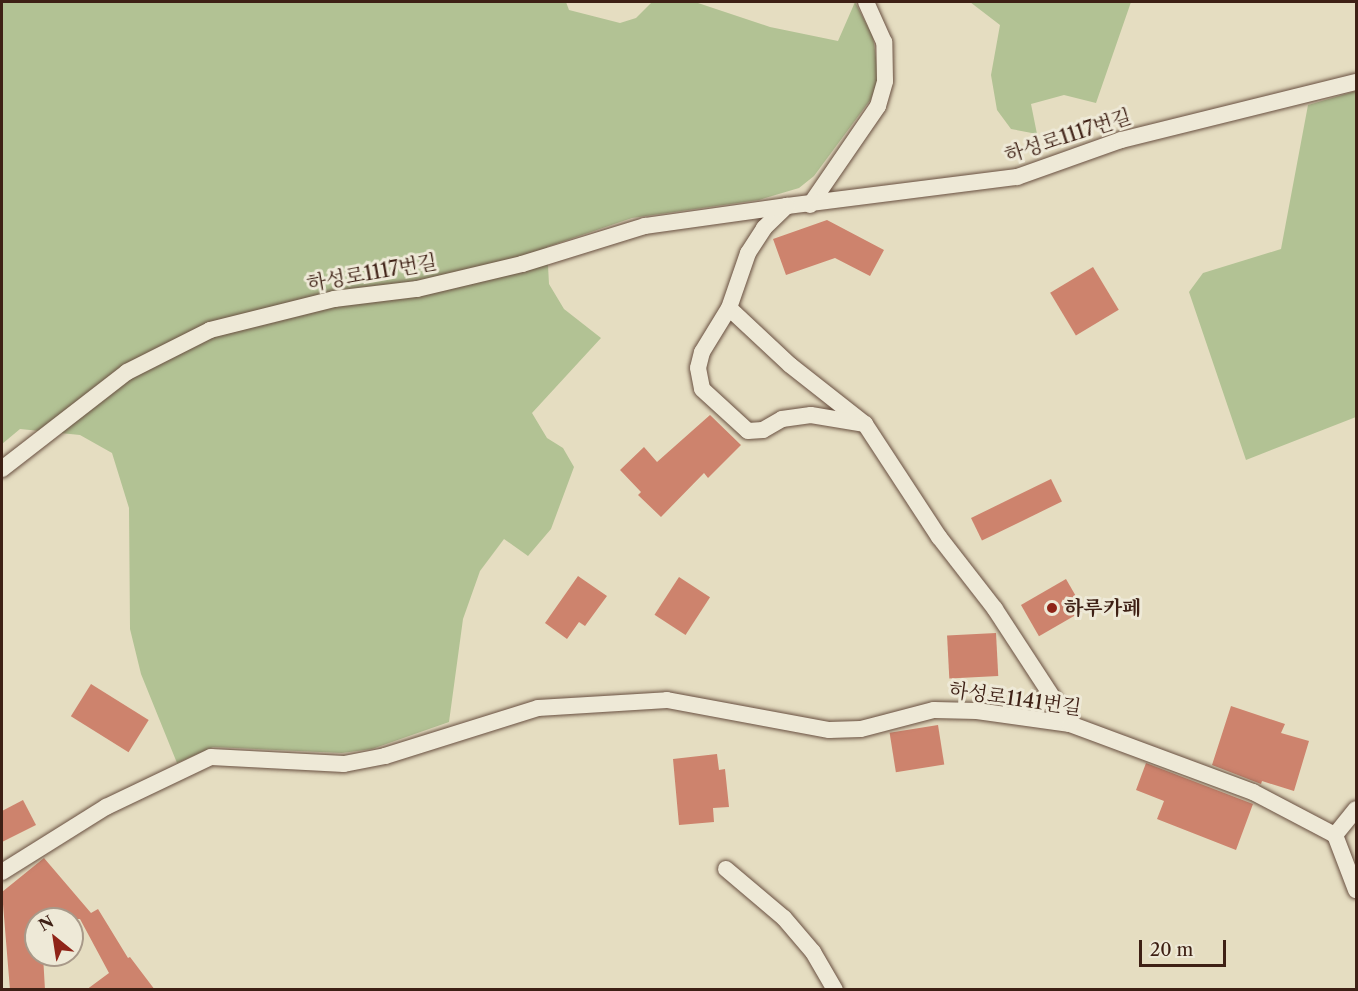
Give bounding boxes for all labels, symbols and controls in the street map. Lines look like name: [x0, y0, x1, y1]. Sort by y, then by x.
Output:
street label: 하성로1117번길: [1002, 104, 1134, 168]
street label: 하성로1117번길: [305, 250, 439, 296]
place label: 하루카페: [1064, 596, 1141, 620]
marker: 하루카페: [1045, 601, 1059, 615]
street label: 하성로1141번길: [947, 678, 1083, 720]
north arrow: [24, 907, 84, 967]
text: N: [35, 911, 57, 935]
scale bar: [1142, 928, 1229, 966]
text: 20 m: [1150, 939, 1193, 961]

